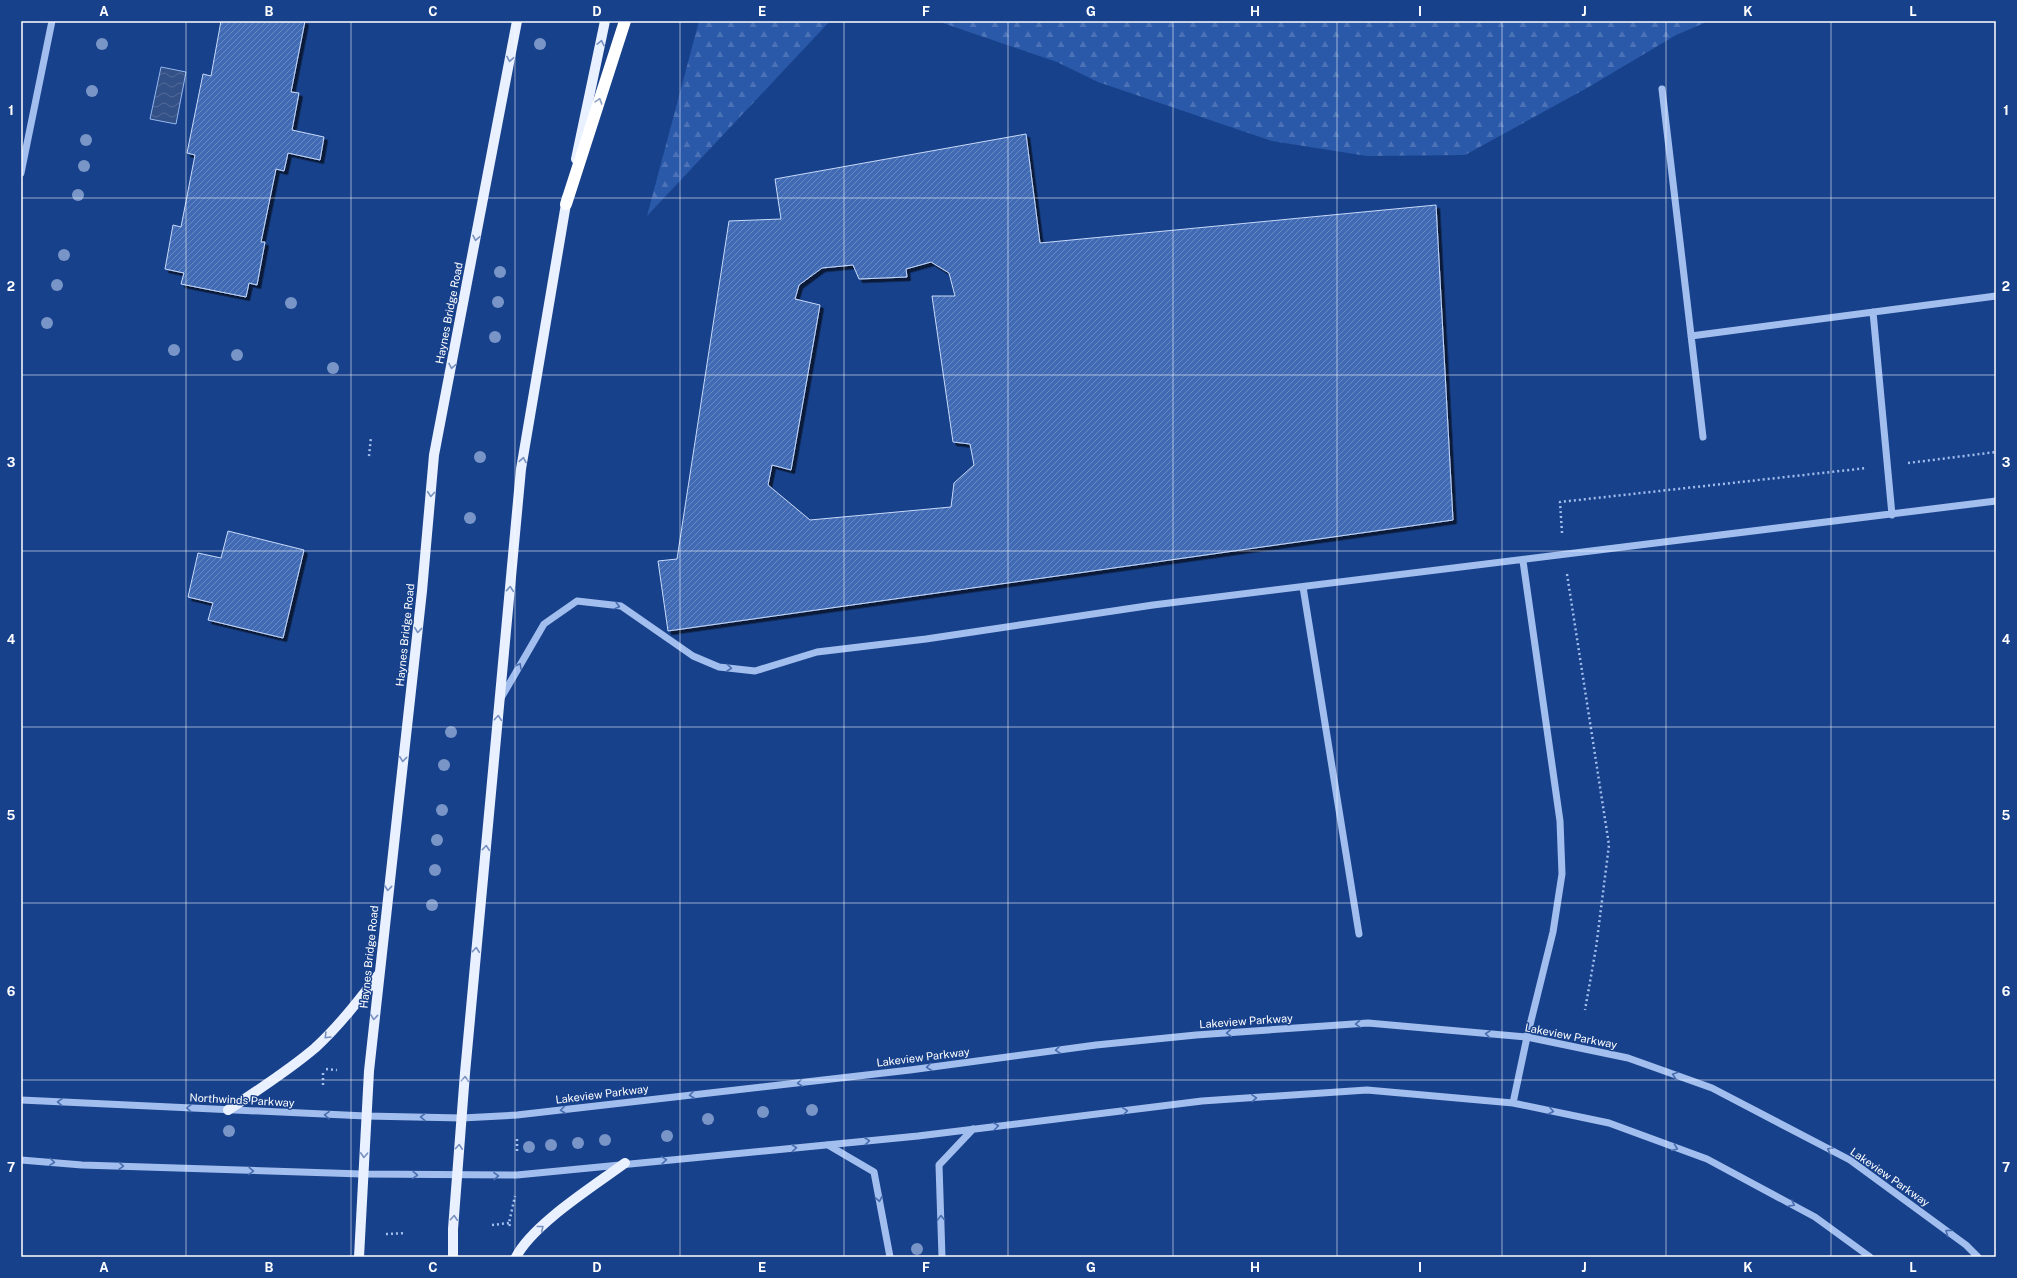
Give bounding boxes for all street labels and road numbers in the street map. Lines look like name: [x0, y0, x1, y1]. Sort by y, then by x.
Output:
street label: Haynes Bridge Road: [433, 261, 465, 365]
street label: Haynes Bridge Road: [394, 583, 416, 687]
street label: Haynes Bridge Road: [358, 905, 380, 1009]
street label: Lakeview Parkway: [1199, 1012, 1293, 1030]
street label: Lakeview Parkway: [1524, 1021, 1618, 1051]
street label: Lakeview Parkway: [876, 1045, 970, 1069]
street label: Lakeview Parkway: [555, 1082, 649, 1106]
street label: Northwinds Parkway: [189, 1091, 295, 1109]
street label: Lakeview Parkway: [1848, 1145, 1932, 1209]

